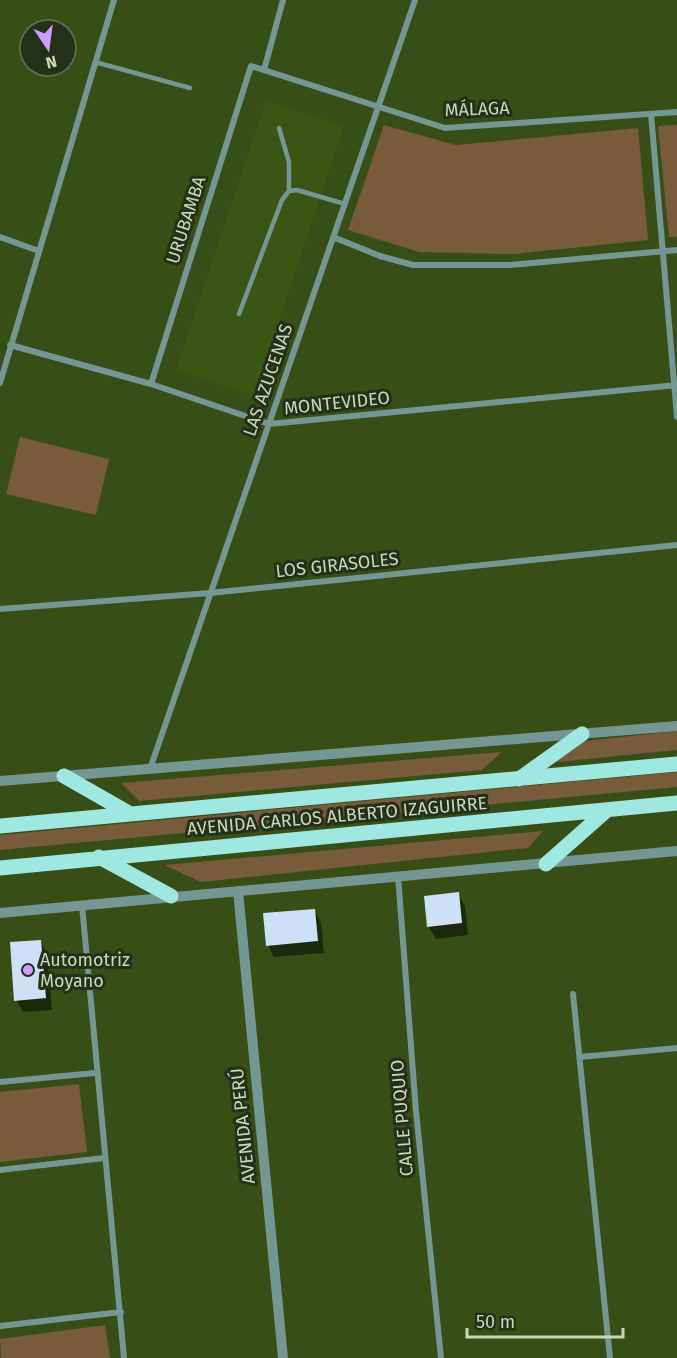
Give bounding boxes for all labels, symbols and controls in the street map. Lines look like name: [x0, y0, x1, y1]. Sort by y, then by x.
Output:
north arrow: [18, 18, 78, 78]
text: N: [44, 52, 59, 73]
street label: MÁLAGA: [444, 96, 511, 121]
street label: URUBAMBA: [161, 173, 211, 267]
street label: LAS AZUCENAS: [238, 321, 298, 439]
street label: MONTEVIDEO: [283, 387, 391, 419]
street label: LOS GIRASOLES: [274, 548, 400, 582]
street label: AVENIDA CARLOS ALBERTO IZAGUIRRE: [186, 792, 488, 840]
place label: Automotriz Moyano: [40, 949, 130, 992]
marker: Automotriz Moyano: [21, 963, 35, 977]
street label: CALLE PUQUIO: [386, 1059, 418, 1177]
street label: AVENIDA PERÚ: [225, 1067, 260, 1185]
scale bar: [467, 1301, 623, 1339]
text: 50 m: [476, 1311, 515, 1333]

